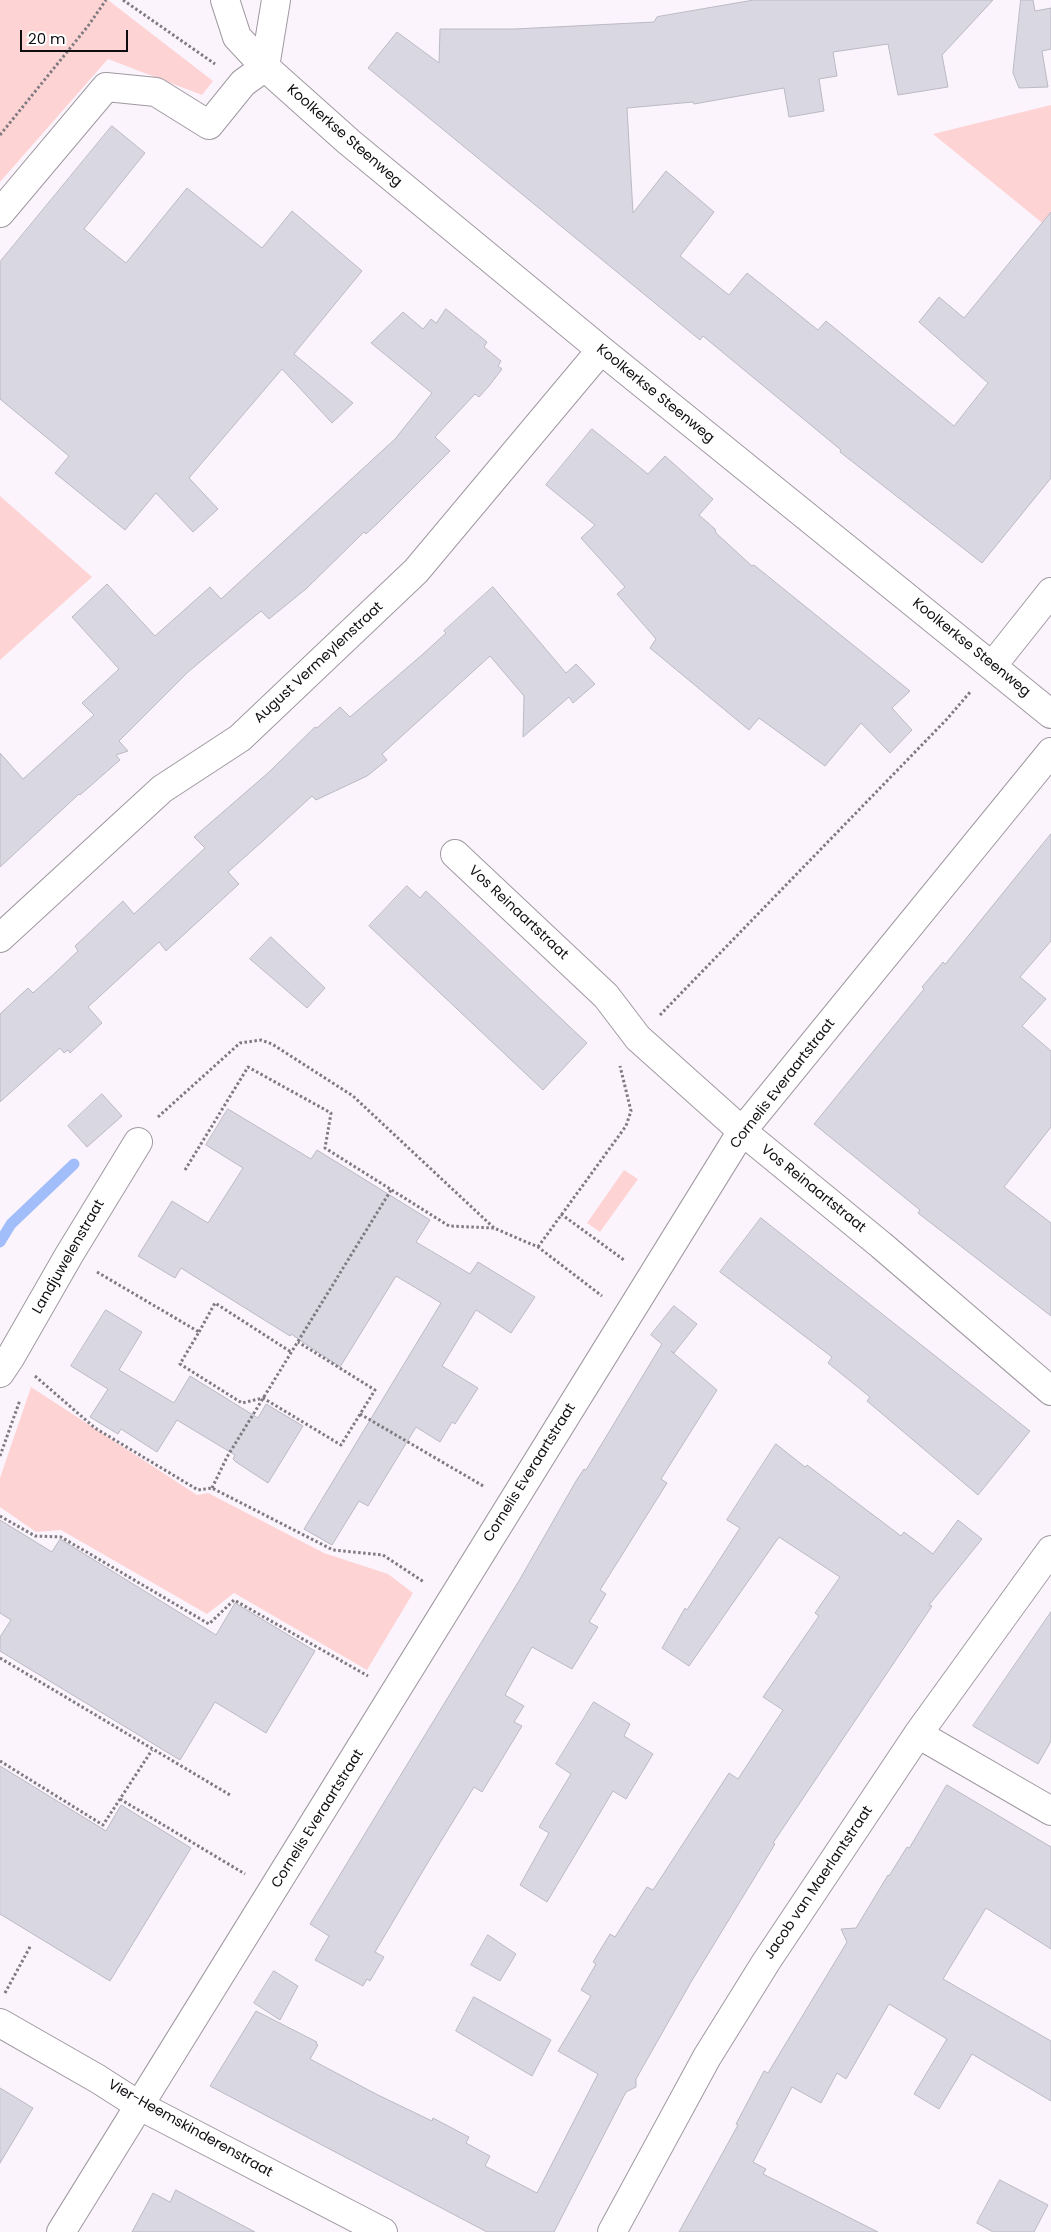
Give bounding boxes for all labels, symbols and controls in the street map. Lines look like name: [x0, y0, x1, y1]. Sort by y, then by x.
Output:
scale bar: [22, 20, 130, 52]
text: 20 m: [28, 28, 66, 49]
street label: Koolkerkse Steenweg: [283, 81, 405, 191]
street label: Koolkerkse Steenweg: [593, 341, 717, 447]
street label: Koolkerkse Steenweg: [909, 595, 1033, 701]
street label: August Vermeylenstraat: [251, 599, 387, 727]
street label: Vos Reinaartstraat: [465, 863, 571, 963]
street label: Cornelis Everaartstraat: [727, 1016, 839, 1152]
street label: Vos Reinaartstraat: [757, 1142, 869, 1236]
street label: Landjuwelenstraat: [29, 1197, 109, 1317]
street label: Cornelis Everaartstraat: [480, 1401, 580, 1545]
street label: Cornelis Everaartstraat: [268, 1747, 368, 1891]
street label: Jacob van Maerlantstraat: [761, 1803, 877, 1963]
street label: Vier-Heemskinderenstraat: [105, 2077, 275, 2181]

